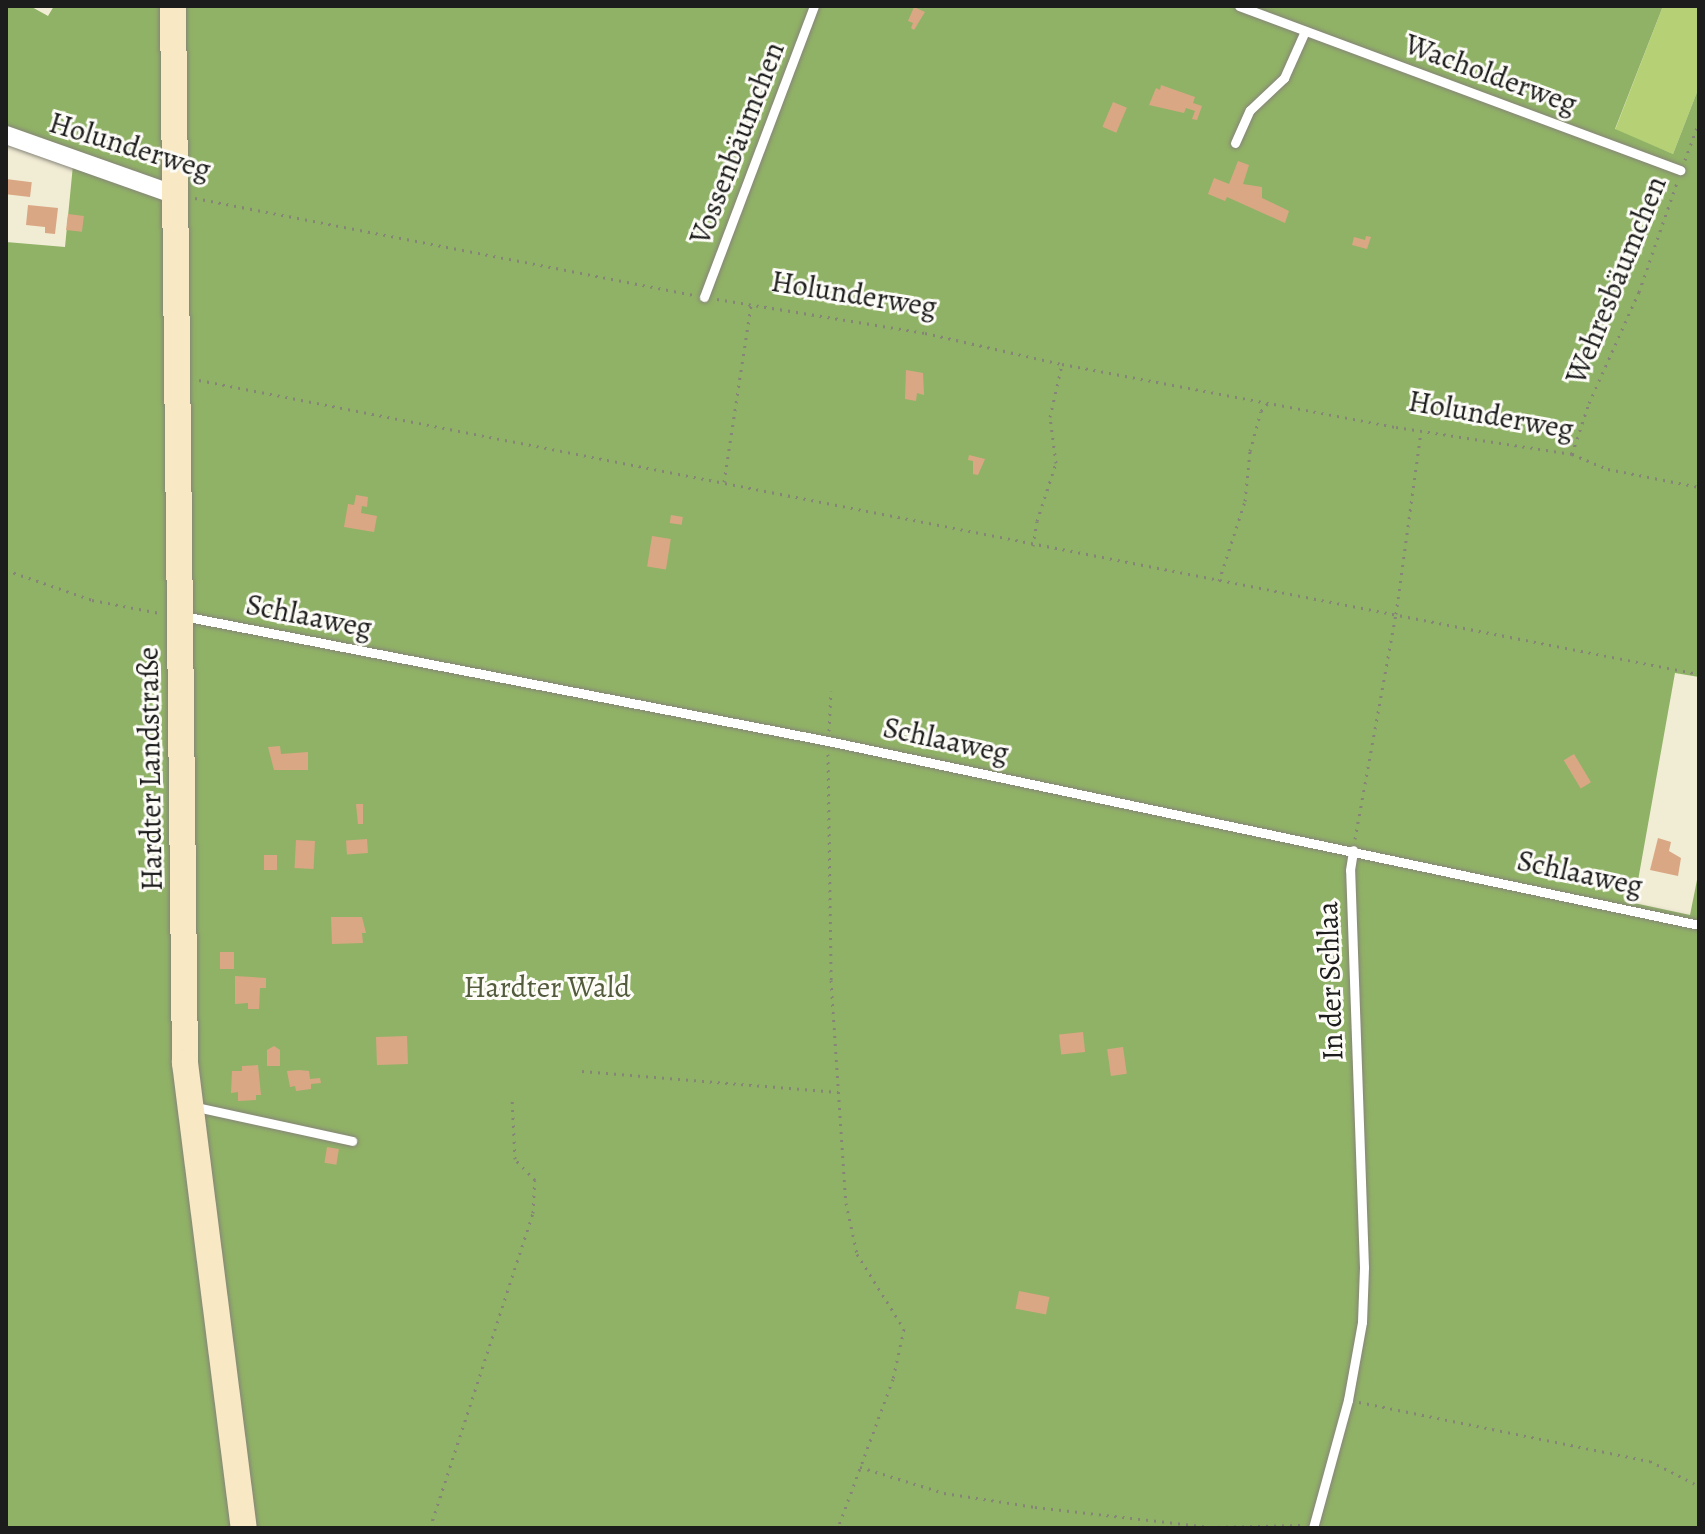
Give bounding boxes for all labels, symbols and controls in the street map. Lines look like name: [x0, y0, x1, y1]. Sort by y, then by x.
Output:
street label: Wacholderweg: [1400, 26, 1582, 122]
street label: Vossenbäumchen: [682, 37, 792, 249]
street label: Holunderweg: [45, 104, 215, 188]
street label: Wehresbäumchen: [1558, 171, 1674, 389]
street label: Holunderweg: [769, 263, 939, 325]
street label: Holunderweg: [1406, 383, 1576, 447]
street label: Schlaaweg: [243, 586, 375, 646]
street label: Hardter Landstraße: [130, 647, 170, 891]
street label: Schlaaweg: [880, 709, 1012, 771]
street label: Schlaaweg: [1514, 842, 1646, 904]
street label: In der Schlaa: [1309, 901, 1351, 1061]
park label: Hardter Wald: [463, 969, 631, 1005]

